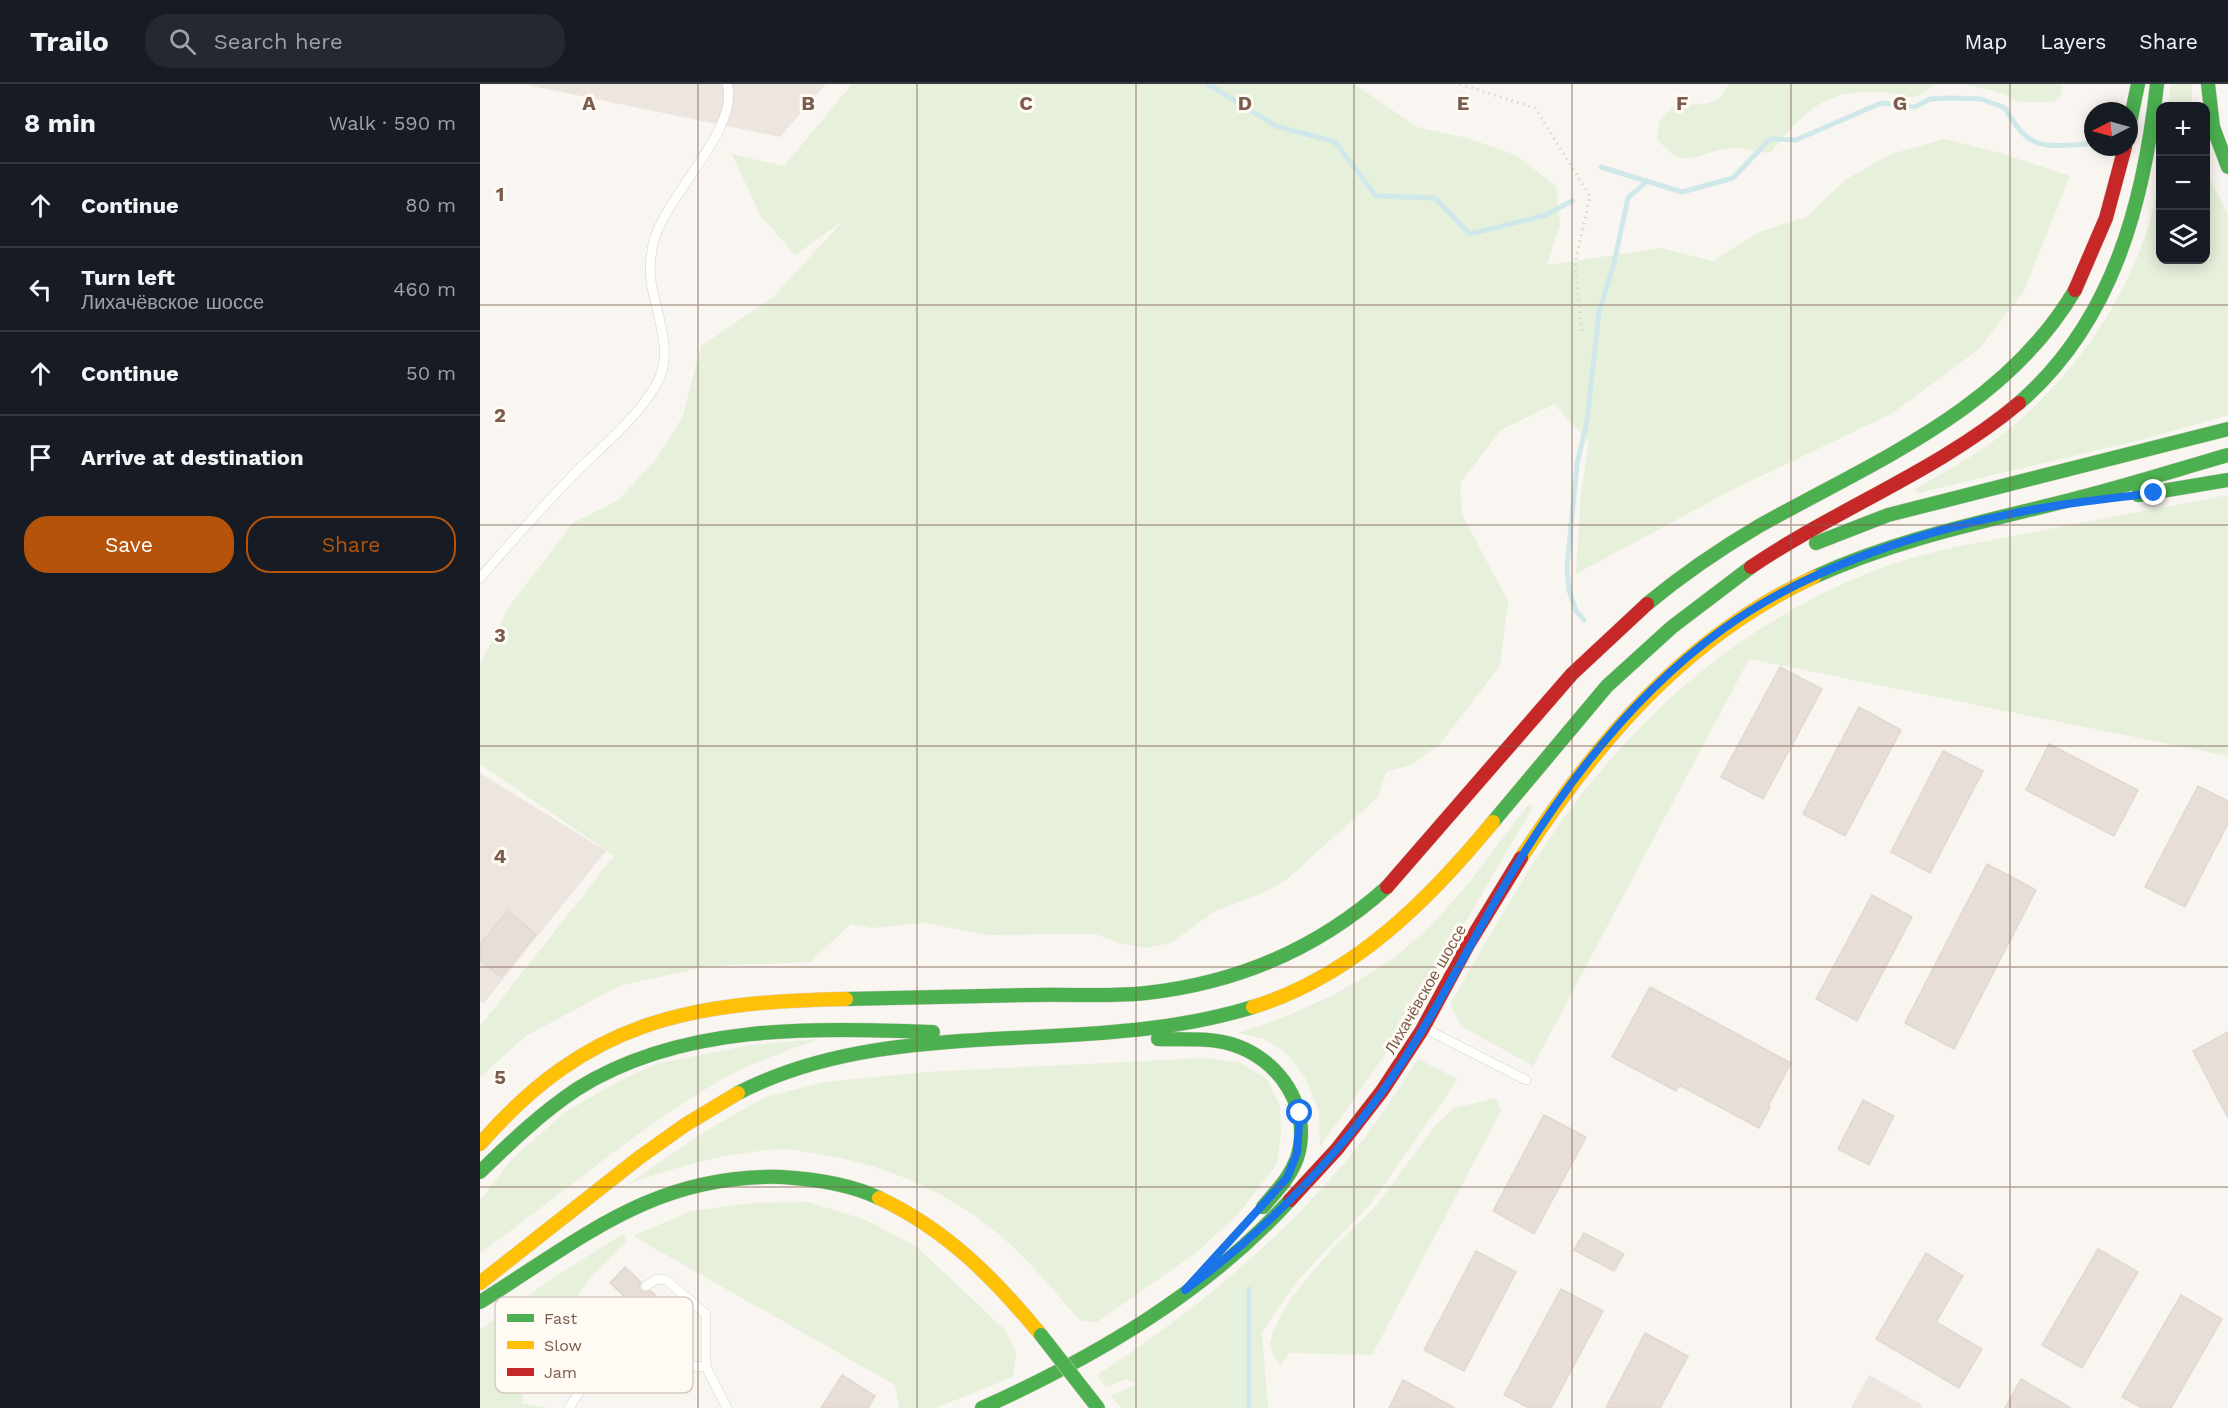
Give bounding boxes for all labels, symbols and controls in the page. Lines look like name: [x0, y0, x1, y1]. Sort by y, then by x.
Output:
search box: [145, 14, 565, 68]
text: Trailo: [30, 25, 109, 58]
icon: search: [166, 25, 199, 58]
text: Search here: [214, 29, 343, 54]
text: Map: [1964, 29, 2007, 54]
text: Layers: [2040, 29, 2106, 54]
text: Share: [2139, 29, 2198, 54]
text: A: [582, 91, 596, 115]
text: B: [801, 91, 815, 115]
text: C: [1019, 91, 1033, 115]
text: D: [1238, 91, 1252, 115]
text: E: [1457, 91, 1469, 115]
text: F: [1676, 91, 1688, 115]
text: G: [1893, 91, 1907, 115]
north arrow: [2084, 102, 2138, 156]
map controls: [2156, 102, 2210, 264]
button: +: [2156, 102, 2210, 156]
text: 8 min: [24, 108, 96, 138]
text: Walk · 590 m: [329, 111, 456, 135]
button: −: [2156, 156, 2210, 210]
text: 1: [496, 182, 504, 206]
icon: ahead: [24, 189, 57, 222]
text: Continue: [81, 193, 179, 218]
text: 80 m: [405, 193, 456, 217]
button: layers: [2156, 210, 2210, 264]
text: Turn left: [81, 265, 175, 290]
icon: left: [24, 273, 57, 306]
text: 460 m: [393, 277, 456, 301]
text: Лихачёвское шоссе: [81, 290, 264, 314]
icon: ahead: [24, 357, 57, 390]
text: Continue: [81, 361, 179, 386]
text: 50 m: [406, 361, 456, 385]
text: 2: [494, 403, 506, 427]
icon: arrive: [24, 441, 57, 474]
text: Arrive at destination: [81, 445, 304, 470]
route end: [2140, 479, 2166, 505]
button: Save: [24, 516, 234, 573]
button: Share: [246, 516, 456, 573]
text: 3: [494, 623, 506, 647]
text: 4: [494, 844, 507, 868]
street label: Лихачёвское шоссе: [1381, 921, 1470, 1057]
text: 5: [494, 1065, 506, 1089]
route start: [1286, 1099, 1312, 1125]
legend: [495, 1297, 693, 1393]
text: Fast: [544, 1309, 577, 1328]
text: Slow: [544, 1336, 582, 1355]
text: Jam: [544, 1363, 577, 1382]

